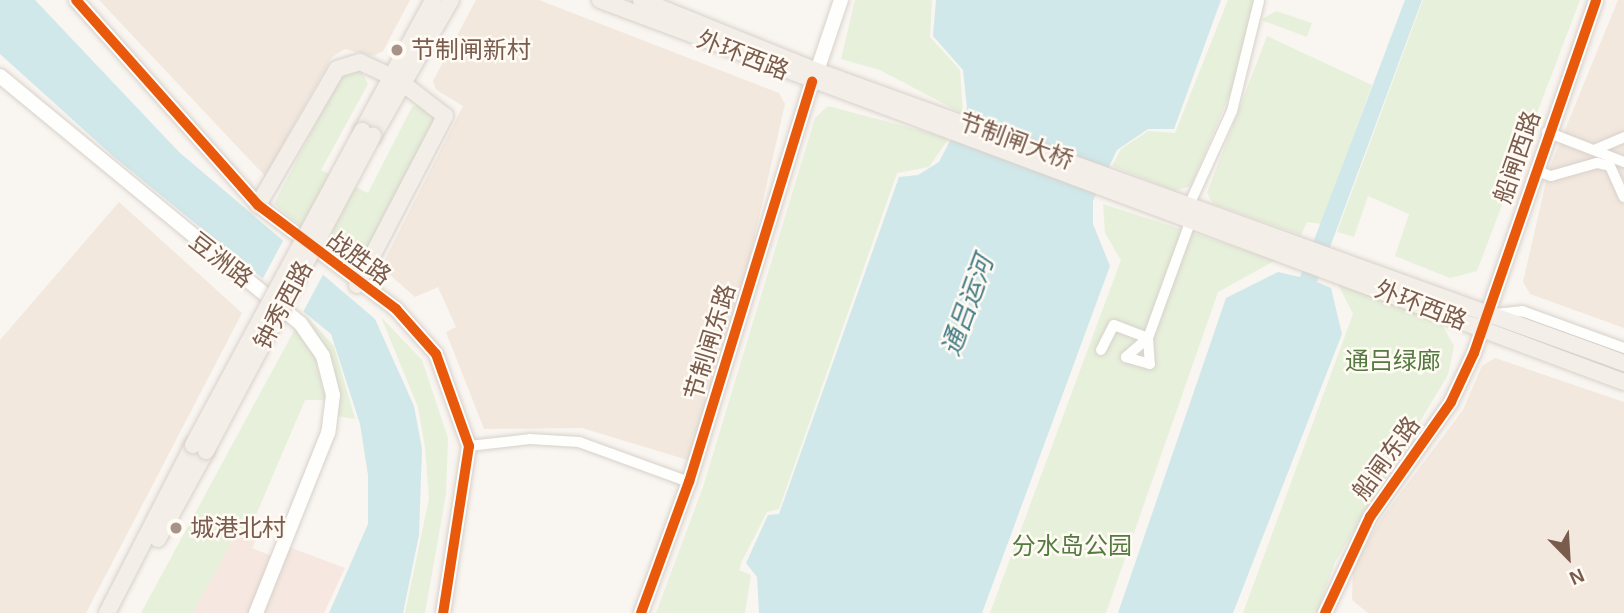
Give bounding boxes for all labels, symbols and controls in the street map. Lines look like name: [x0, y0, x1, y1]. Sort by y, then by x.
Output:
street label: 外环西路: [693, 24, 793, 86]
place label: 节制闸新村: [411, 36, 531, 64]
marker: 节制闸新村: [389, 42, 405, 58]
street label: 节制闸大桥: [955, 107, 1077, 175]
street label: 船闸西路: [1488, 107, 1546, 207]
street label: 战胜路: [321, 225, 397, 291]
street label: 豆洲路: [184, 226, 258, 294]
water label: 通吕运河: [936, 252, 1000, 360]
street label: 钟秀西路: [248, 256, 318, 354]
street label: 外环西路: [1371, 274, 1471, 336]
street label: 节制闸东路: [679, 280, 741, 404]
park label: 通吕绿廊: [1345, 347, 1441, 375]
street label: 船闸东路: [1346, 411, 1426, 505]
place label: 城港北村: [190, 514, 286, 542]
marker: 城港北村: [168, 520, 184, 536]
north arrow: [1533, 522, 1603, 592]
park label: 分水岛公园: [1012, 532, 1132, 560]
text: N: [1566, 564, 1587, 589]

